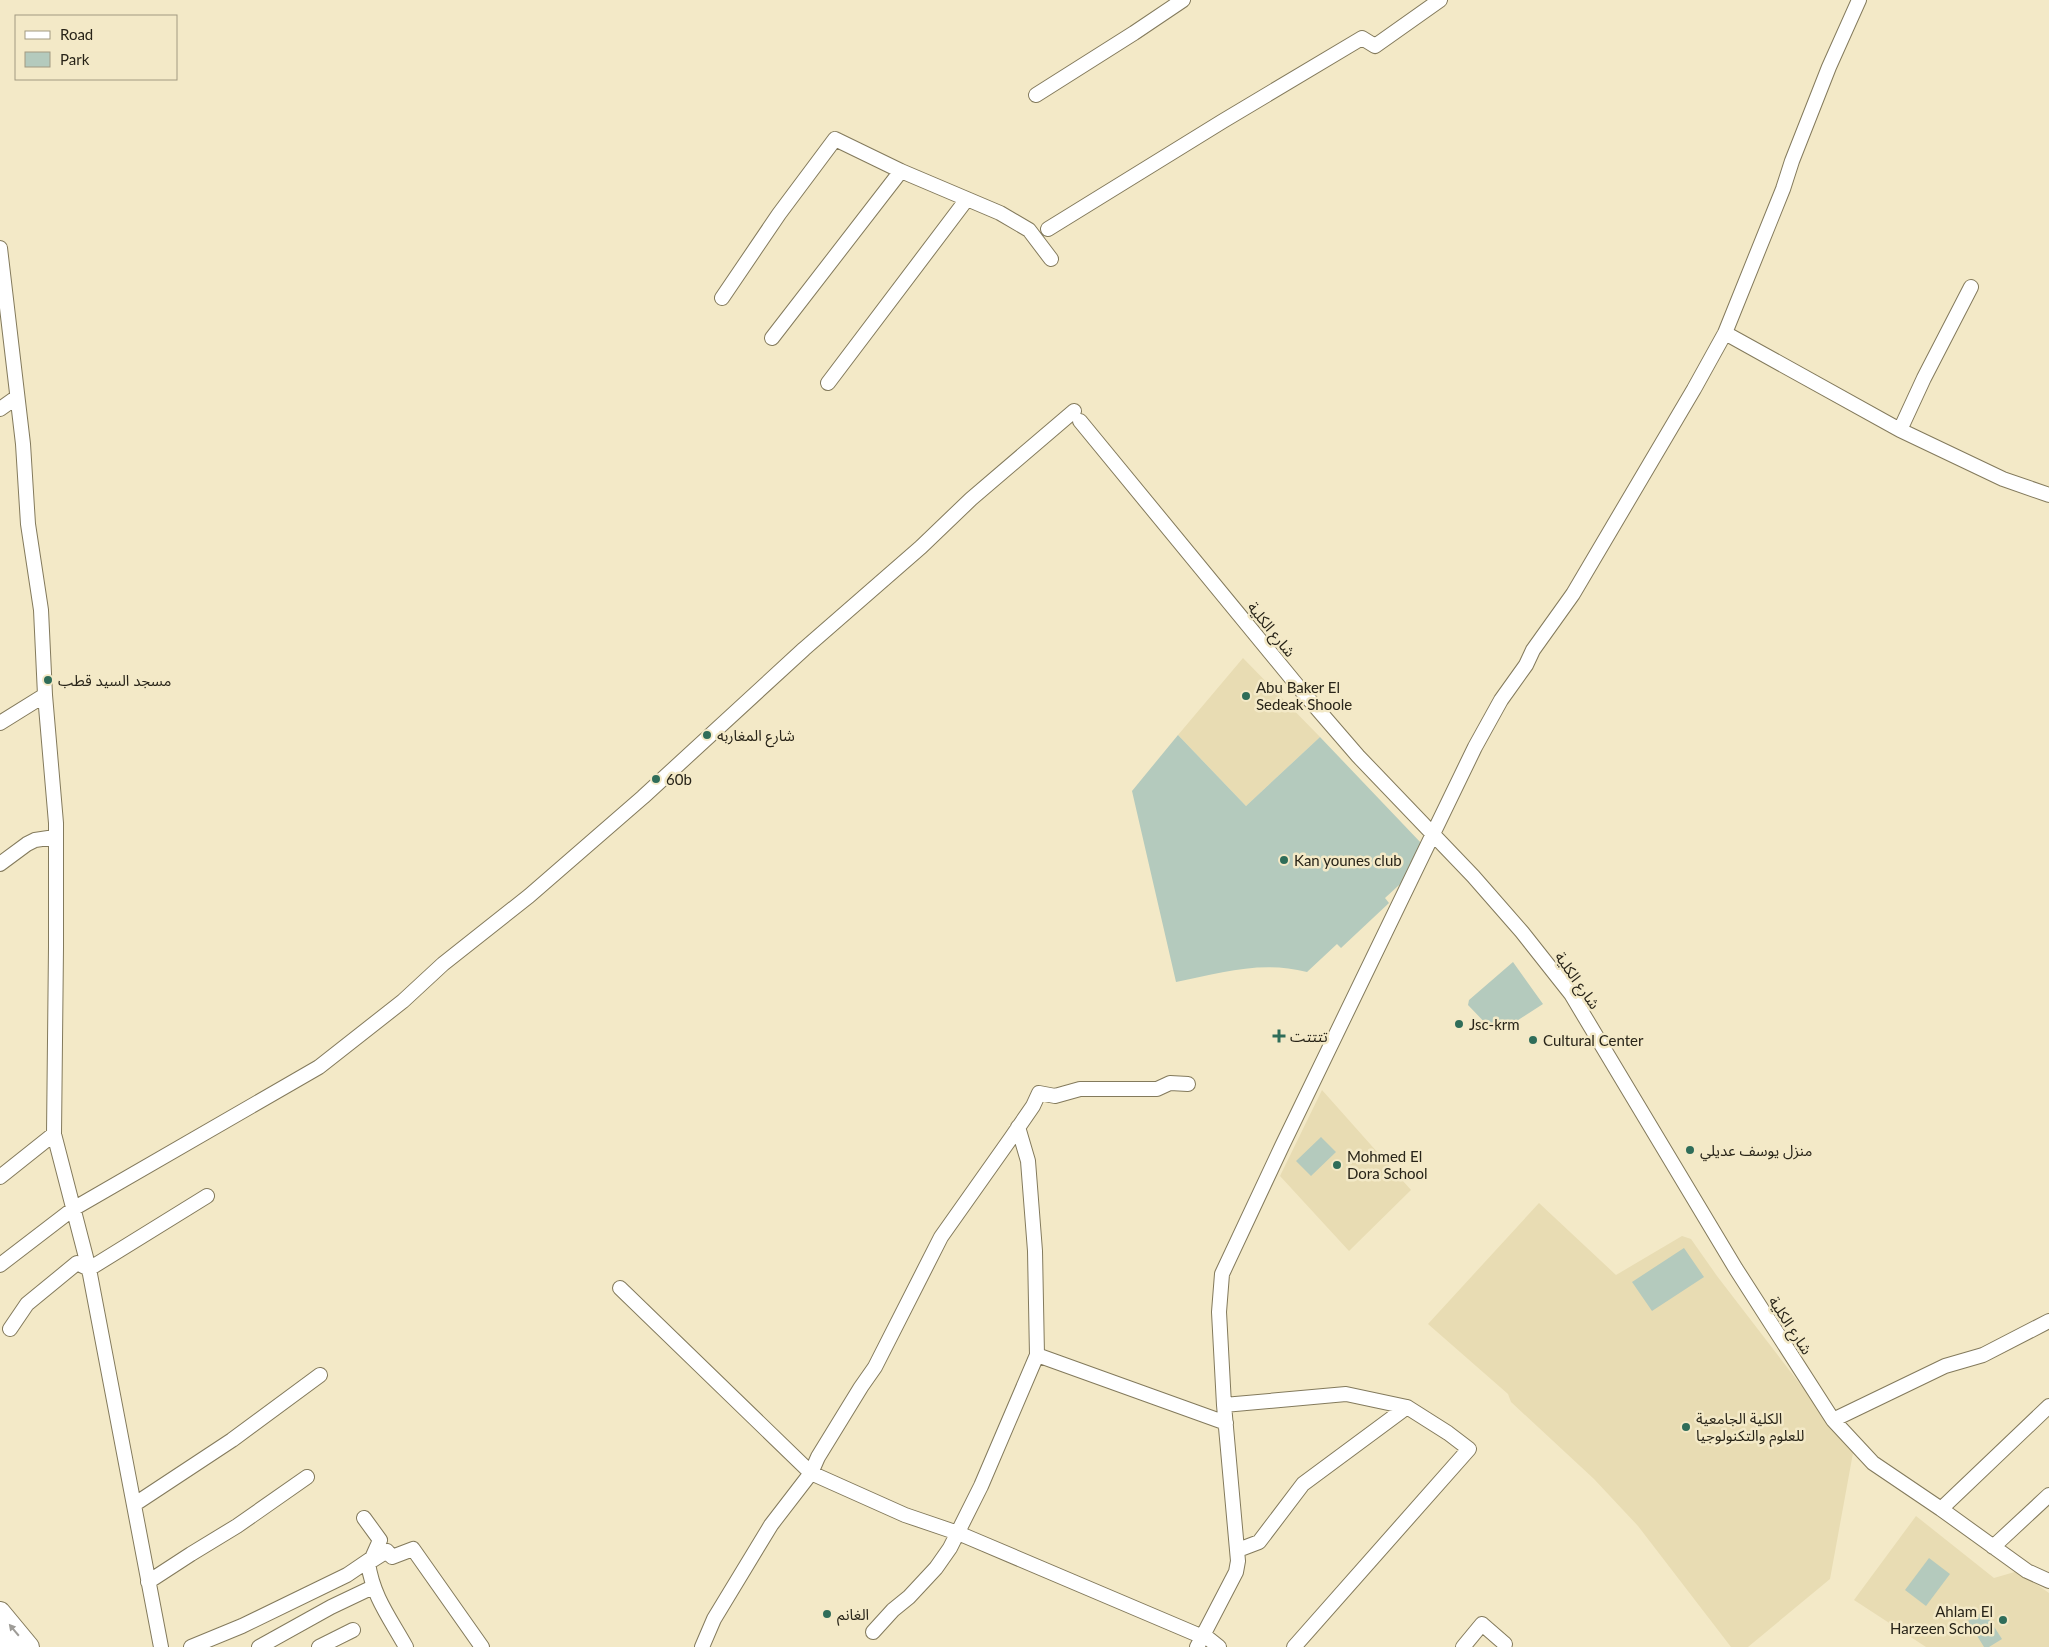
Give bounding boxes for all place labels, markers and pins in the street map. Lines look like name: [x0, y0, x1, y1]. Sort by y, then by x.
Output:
place label: مسجد السيد قطب: [58, 671, 171, 689]
marker: مسجد السيد قطب: [42, 674, 54, 686]
place label: Abu Baker El Sedeak Shoole: [1256, 678, 1352, 713]
marker: Abu Baker El Sedeak Shoole: [1240, 690, 1252, 702]
place label: شارع المغاربه: [717, 726, 795, 748]
marker: شارع المغاربه: [701, 729, 713, 741]
place label: 60b: [666, 770, 692, 788]
marker: 60b: [650, 773, 662, 785]
place label: Kan younes club: [1294, 851, 1402, 869]
marker: Kan younes club: [1278, 854, 1290, 866]
place label: Jsc-krm: [1469, 1015, 1520, 1033]
marker: Jsc-krm: [1453, 1018, 1465, 1030]
place label: تتتتت: [1290, 1027, 1328, 1045]
marker: تتتتت: [1272, 1029, 1286, 1043]
place label: Cultural Center: [1543, 1031, 1644, 1049]
marker: Cultural Center: [1527, 1034, 1539, 1046]
place label: منزل يوسف عديلي: [1700, 1141, 1812, 1162]
marker: منزل يوسف عديلي: [1684, 1144, 1696, 1156]
place label: Mohmed El Dora School: [1347, 1147, 1428, 1182]
marker: Mohmed El Dora School: [1331, 1159, 1343, 1171]
place label: الكلية الجامعية للعلوم والتكنولوجيا: [1696, 1409, 1804, 1447]
marker: الكلية الجامعية للعلوم والتكنولوجيا: [1680, 1421, 1692, 1433]
place label: Ahlam El Harzeen School: [1890, 1602, 1993, 1637]
place label: الغانم: [837, 1605, 869, 1626]
marker: الغانم: [821, 1608, 833, 1620]
marker: Ahlam El Harzeen School: [1997, 1614, 2009, 1626]

